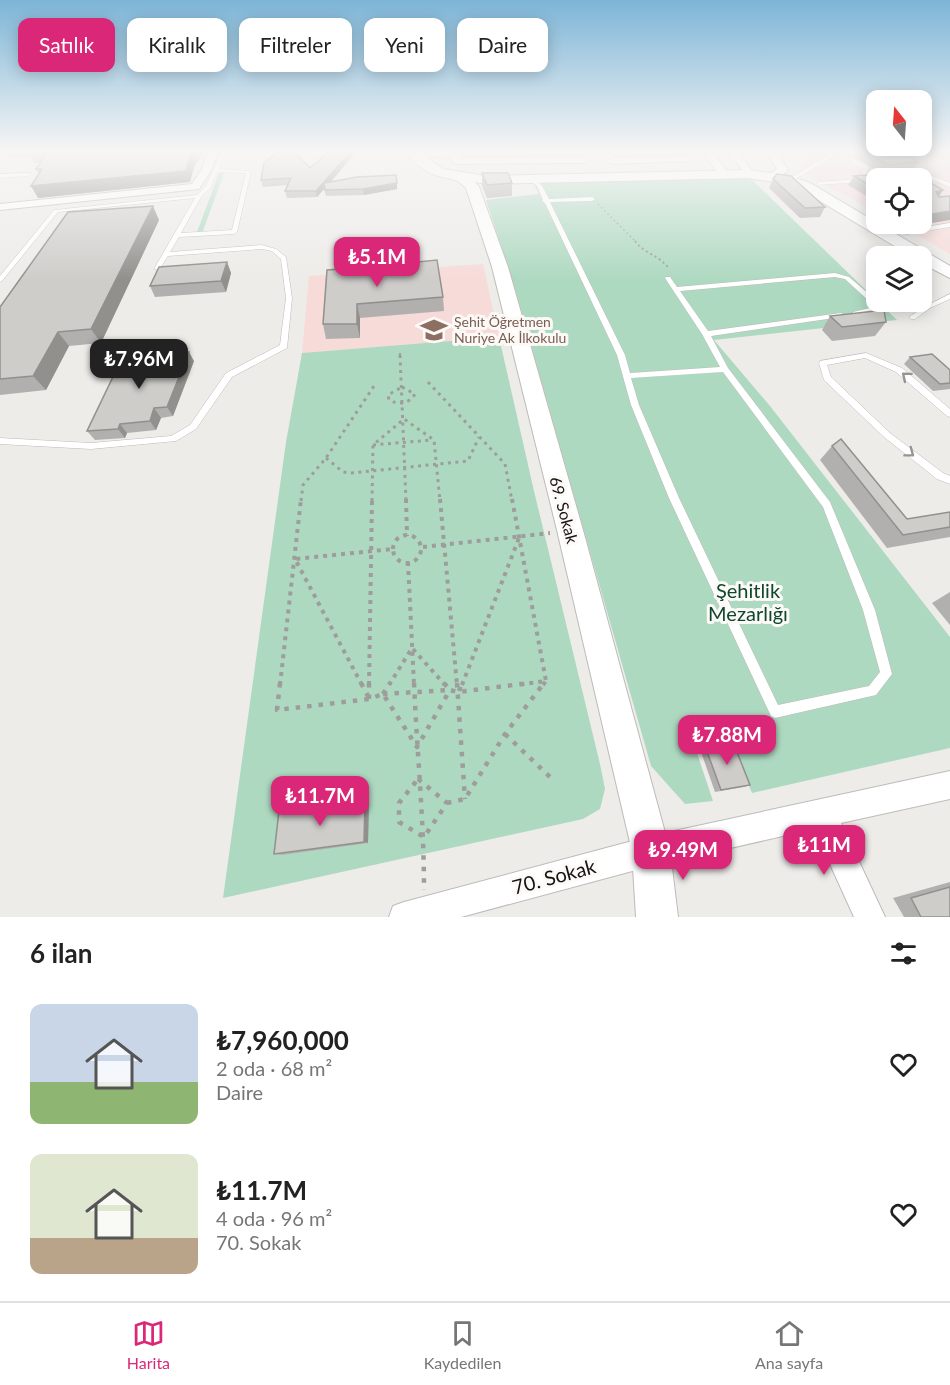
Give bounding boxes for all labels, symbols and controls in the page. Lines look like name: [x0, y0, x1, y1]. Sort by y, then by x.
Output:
chip: Satılık: [18, 18, 115, 72]
chip: Kiralık: [127, 18, 227, 72]
chip: Filtreler: [239, 18, 352, 72]
chip: Yeni: [364, 18, 445, 72]
chip: Daire: [457, 18, 548, 72]
north arrow: [866, 90, 932, 156]
map controls: [866, 90, 932, 312]
button: locate: [866, 168, 932, 234]
pin: ₺5.1M: [335, 237, 419, 288]
text: ₺5.1M: [348, 244, 406, 268]
button: layers: [866, 246, 932, 312]
place label: Şehit Öğretmen Nuriye Ak İlkokulu: [454, 313, 566, 346]
school or university icon: Şehit Öğretmen Nuriye Ak İlkokulu: [419, 315, 449, 345]
pin: ₺7.96M: [90, 339, 188, 390]
text: ₺7.96M: [104, 346, 174, 370]
one-way arrow: [902, 373, 913, 384]
one-way arrow: [903, 445, 914, 456]
street label: 69. Sokak: [546, 474, 583, 546]
park label: Şehitlik Mezarlığı: [708, 578, 788, 625]
pin: ₺7.88M: [678, 715, 776, 766]
text: ₺7.88M: [692, 722, 762, 746]
pin: ₺11.7M: [271, 776, 369, 827]
text: ₺11.7M: [285, 783, 355, 807]
pin: ₺11M: [788, 825, 860, 876]
pin: ₺9.49M: [634, 830, 732, 881]
text: ₺11M: [797, 832, 851, 856]
text: ₺9.49M: [648, 837, 718, 861]
street label: 70. Sokak: [509, 853, 599, 899]
text: 6 ilan: [30, 937, 92, 969]
icon: filters: [887, 937, 920, 970]
text: ₺7,960,000: [216, 1024, 349, 1056]
icon: home: [78, 1028, 150, 1100]
icon: heart: [887, 1048, 920, 1081]
text: 2 oda · 68 m²: [216, 1056, 332, 1080]
text: Daire: [216, 1080, 263, 1104]
text: ₺11.7M: [216, 1174, 307, 1206]
icon: home: [78, 1178, 150, 1250]
icon: heart: [887, 1198, 920, 1231]
text: 4 oda · 96 m²: [216, 1206, 332, 1230]
text: 70. Sokak: [216, 1230, 301, 1254]
tab: Harita: [127, 1317, 170, 1372]
tab: Kaydedilen: [424, 1317, 501, 1372]
tab: Ana sayfa: [755, 1317, 823, 1372]

